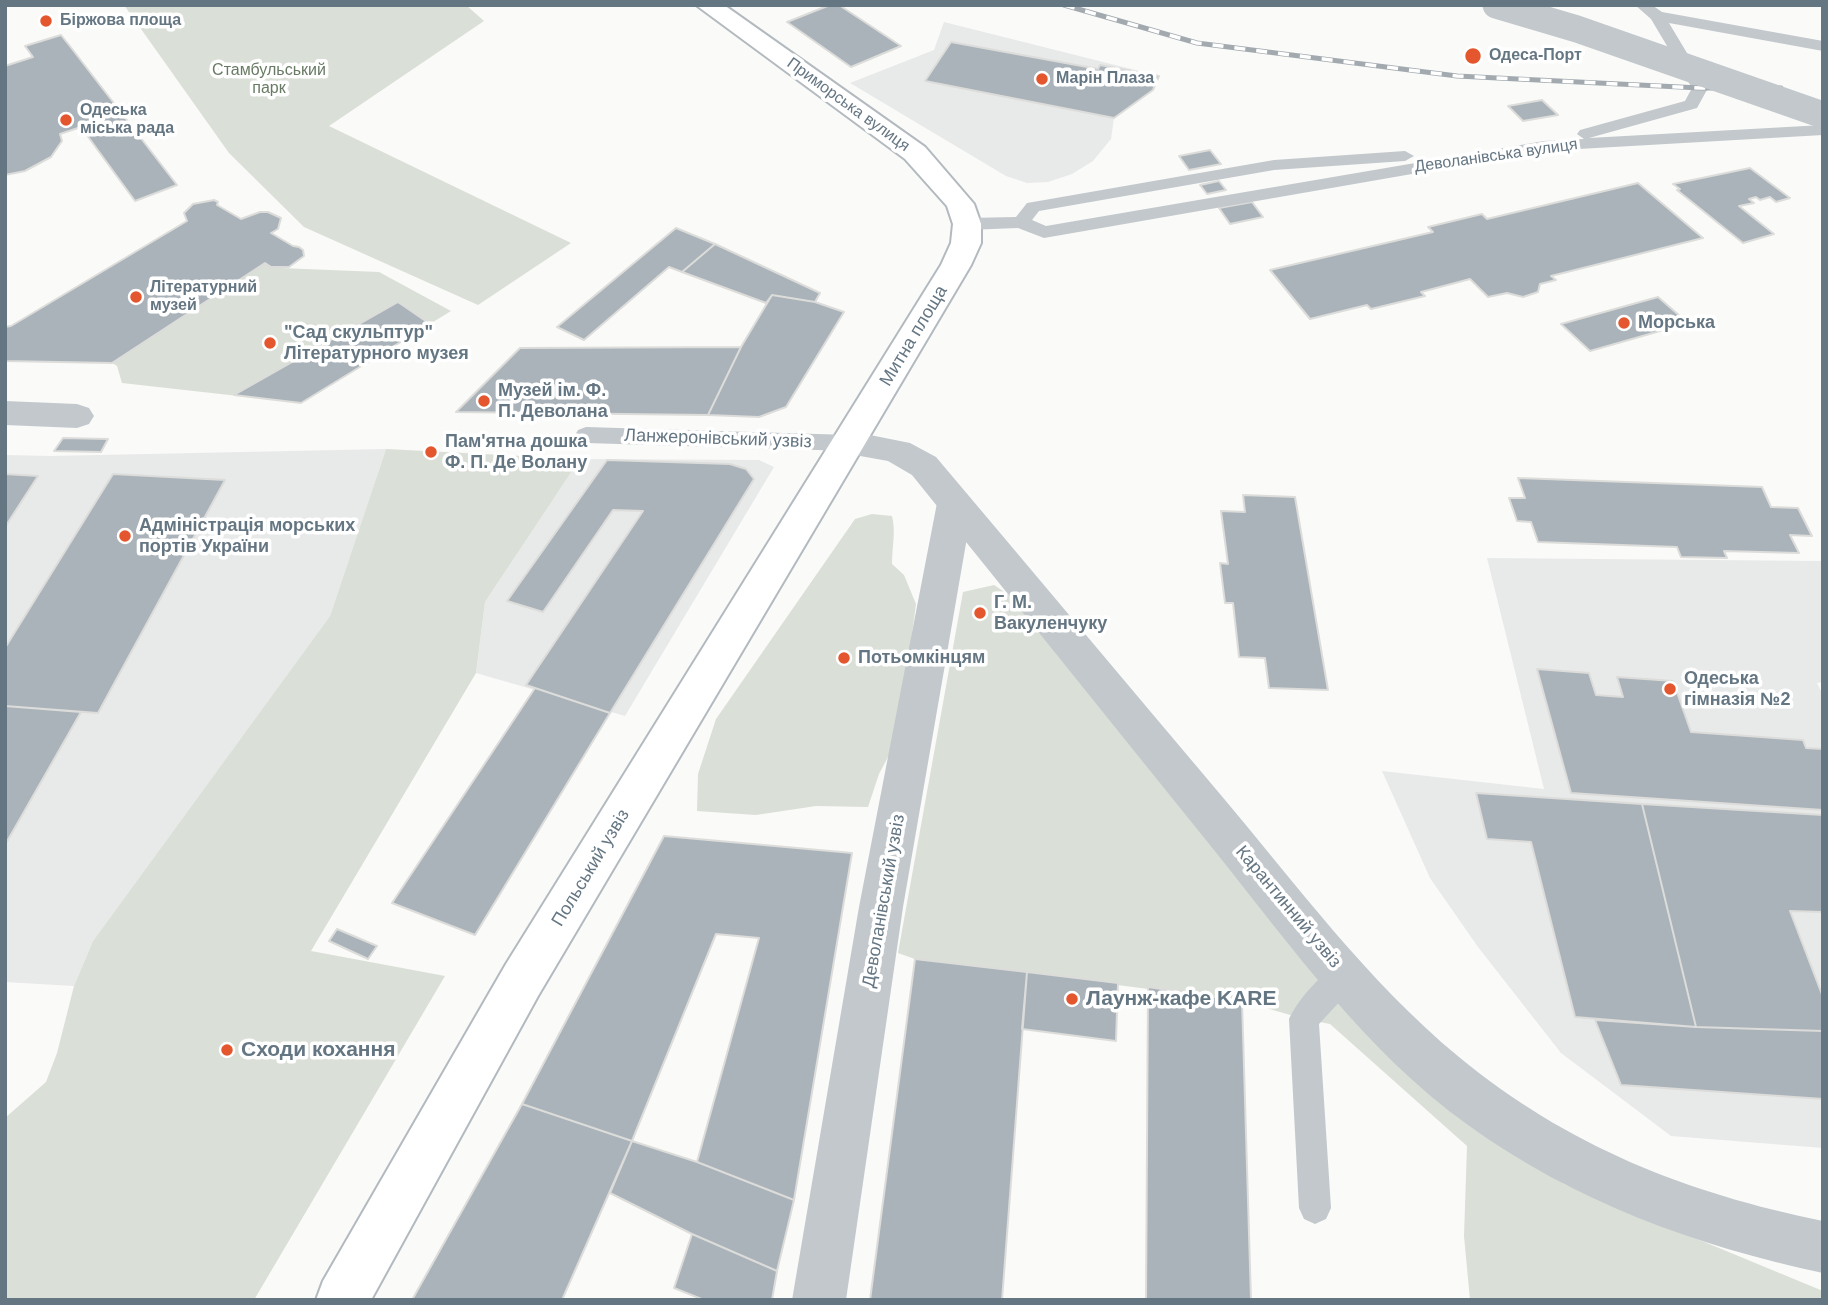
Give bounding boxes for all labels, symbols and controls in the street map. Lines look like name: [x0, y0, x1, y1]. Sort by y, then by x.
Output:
place label: Біржова площа: [60, 11, 181, 31]
marker: Біржова площа: [38, 13, 54, 29]
marker: Одеса-Порт: [1463, 46, 1483, 66]
place label: Одеса-Порт: [1489, 46, 1582, 66]
street label: Приморська вулиця: [783, 54, 913, 156]
park label: Стамбульський парк: [212, 61, 326, 99]
place label: Марін Плаза: [1056, 69, 1154, 89]
marker: Марін Плаза: [1034, 71, 1050, 87]
place label: Одеська міська рада: [80, 101, 174, 139]
marker: Одеська міська рада: [58, 112, 74, 128]
street label: Деволанівська вулиця: [1413, 135, 1579, 177]
place label: Літературний музей: [150, 278, 257, 316]
street label: Митна площа: [876, 282, 952, 390]
marker: Літературний музей: [128, 289, 144, 305]
place label: Морська: [1638, 312, 1715, 334]
marker: Морська: [1616, 315, 1632, 331]
place label: "Сад скульптур" Літературного музея: [284, 322, 469, 364]
marker: "Сад скульптур" Літературного музея: [262, 335, 278, 351]
place label: Музей ім. Ф. П. Деволана: [498, 380, 608, 422]
marker: Музей ім. Ф. П. Деволана: [476, 393, 492, 409]
street label: Ланжеронівський узвіз: [624, 425, 812, 453]
place label: Пам'ятна дошка Ф. П. Де Волану: [445, 431, 587, 474]
marker: Пам'ятна дошка Ф. П. Де Волану: [423, 444, 439, 460]
place label: Адміністрація морських портів України: [139, 515, 355, 558]
marker: Адміністрація морських портів України: [117, 528, 133, 544]
place label: Г. М. Вакуленчуку: [994, 592, 1107, 634]
marker: Г. М. Вакуленчуку: [972, 605, 988, 621]
place label: Потьомкінцям: [858, 647, 985, 669]
marker: Потьомкінцям: [836, 650, 852, 666]
place label: Одеська гімназія №2: [1684, 668, 1790, 710]
marker: Одеська гімназія №2: [1662, 681, 1678, 697]
street label: Польський узвіз: [548, 805, 634, 931]
street label: Деволанівський узвіз: [858, 813, 910, 989]
street label: Карантинний узвіз: [1231, 842, 1345, 972]
place label: Лаунж-кафе KARE: [1086, 986, 1276, 1012]
marker: Лаунж-кафе KARE: [1064, 991, 1080, 1007]
place label: Сходи кохання: [241, 1037, 395, 1063]
marker: Сходи кохання: [219, 1042, 235, 1058]

